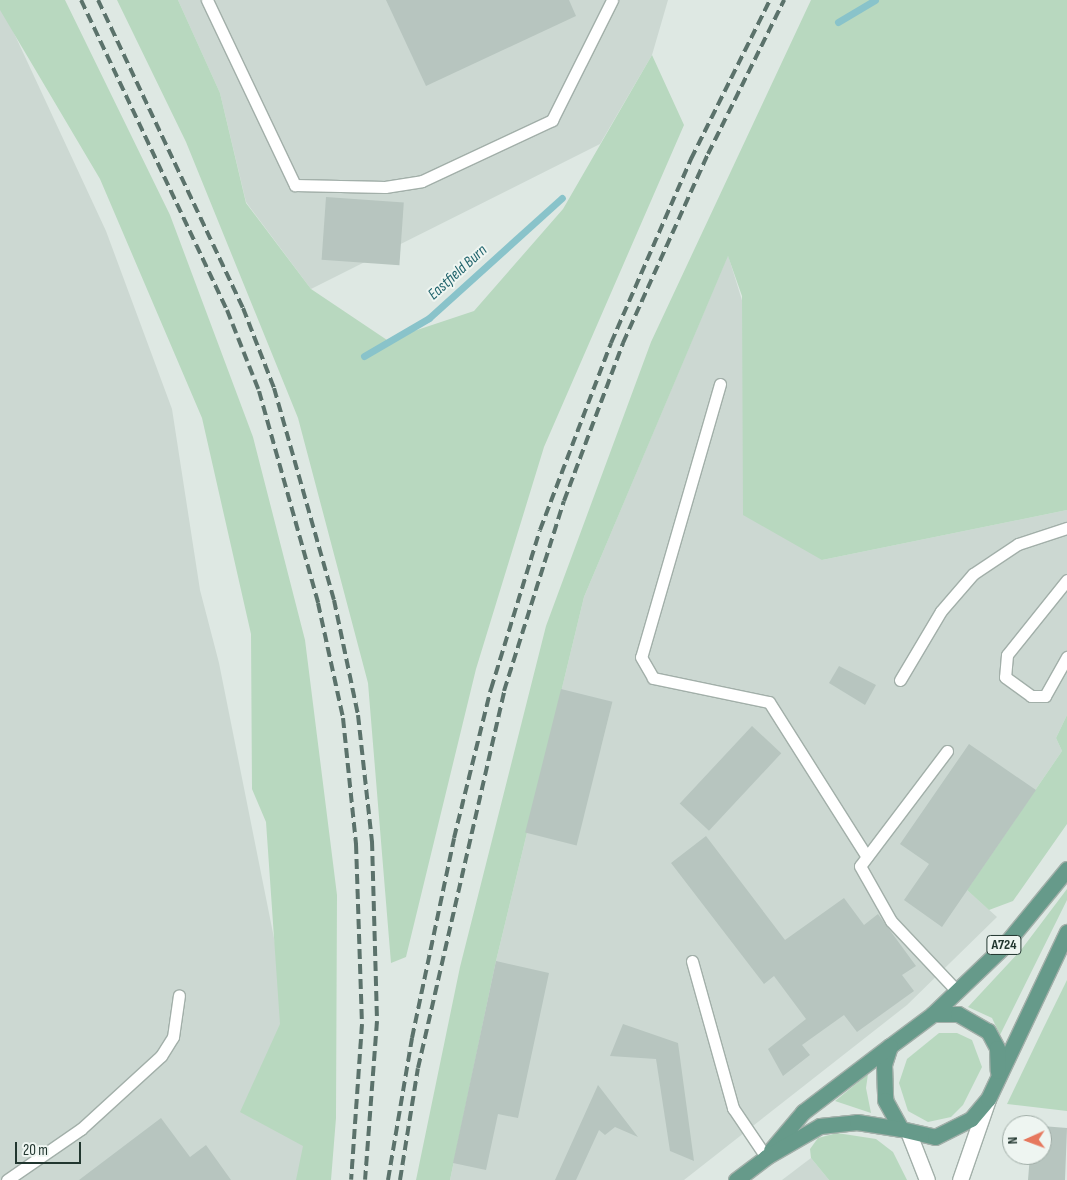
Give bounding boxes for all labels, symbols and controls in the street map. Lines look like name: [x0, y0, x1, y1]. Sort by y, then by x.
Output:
water label: Eastfield Burn: [424, 241, 492, 305]
road number: A724: [985, 934, 1023, 956]
north arrow: [1002, 1115, 1052, 1165]
scale bar: [18, 1132, 84, 1164]
text: N: [1004, 1136, 1021, 1145]
text: 20 m: [23, 1141, 48, 1160]

